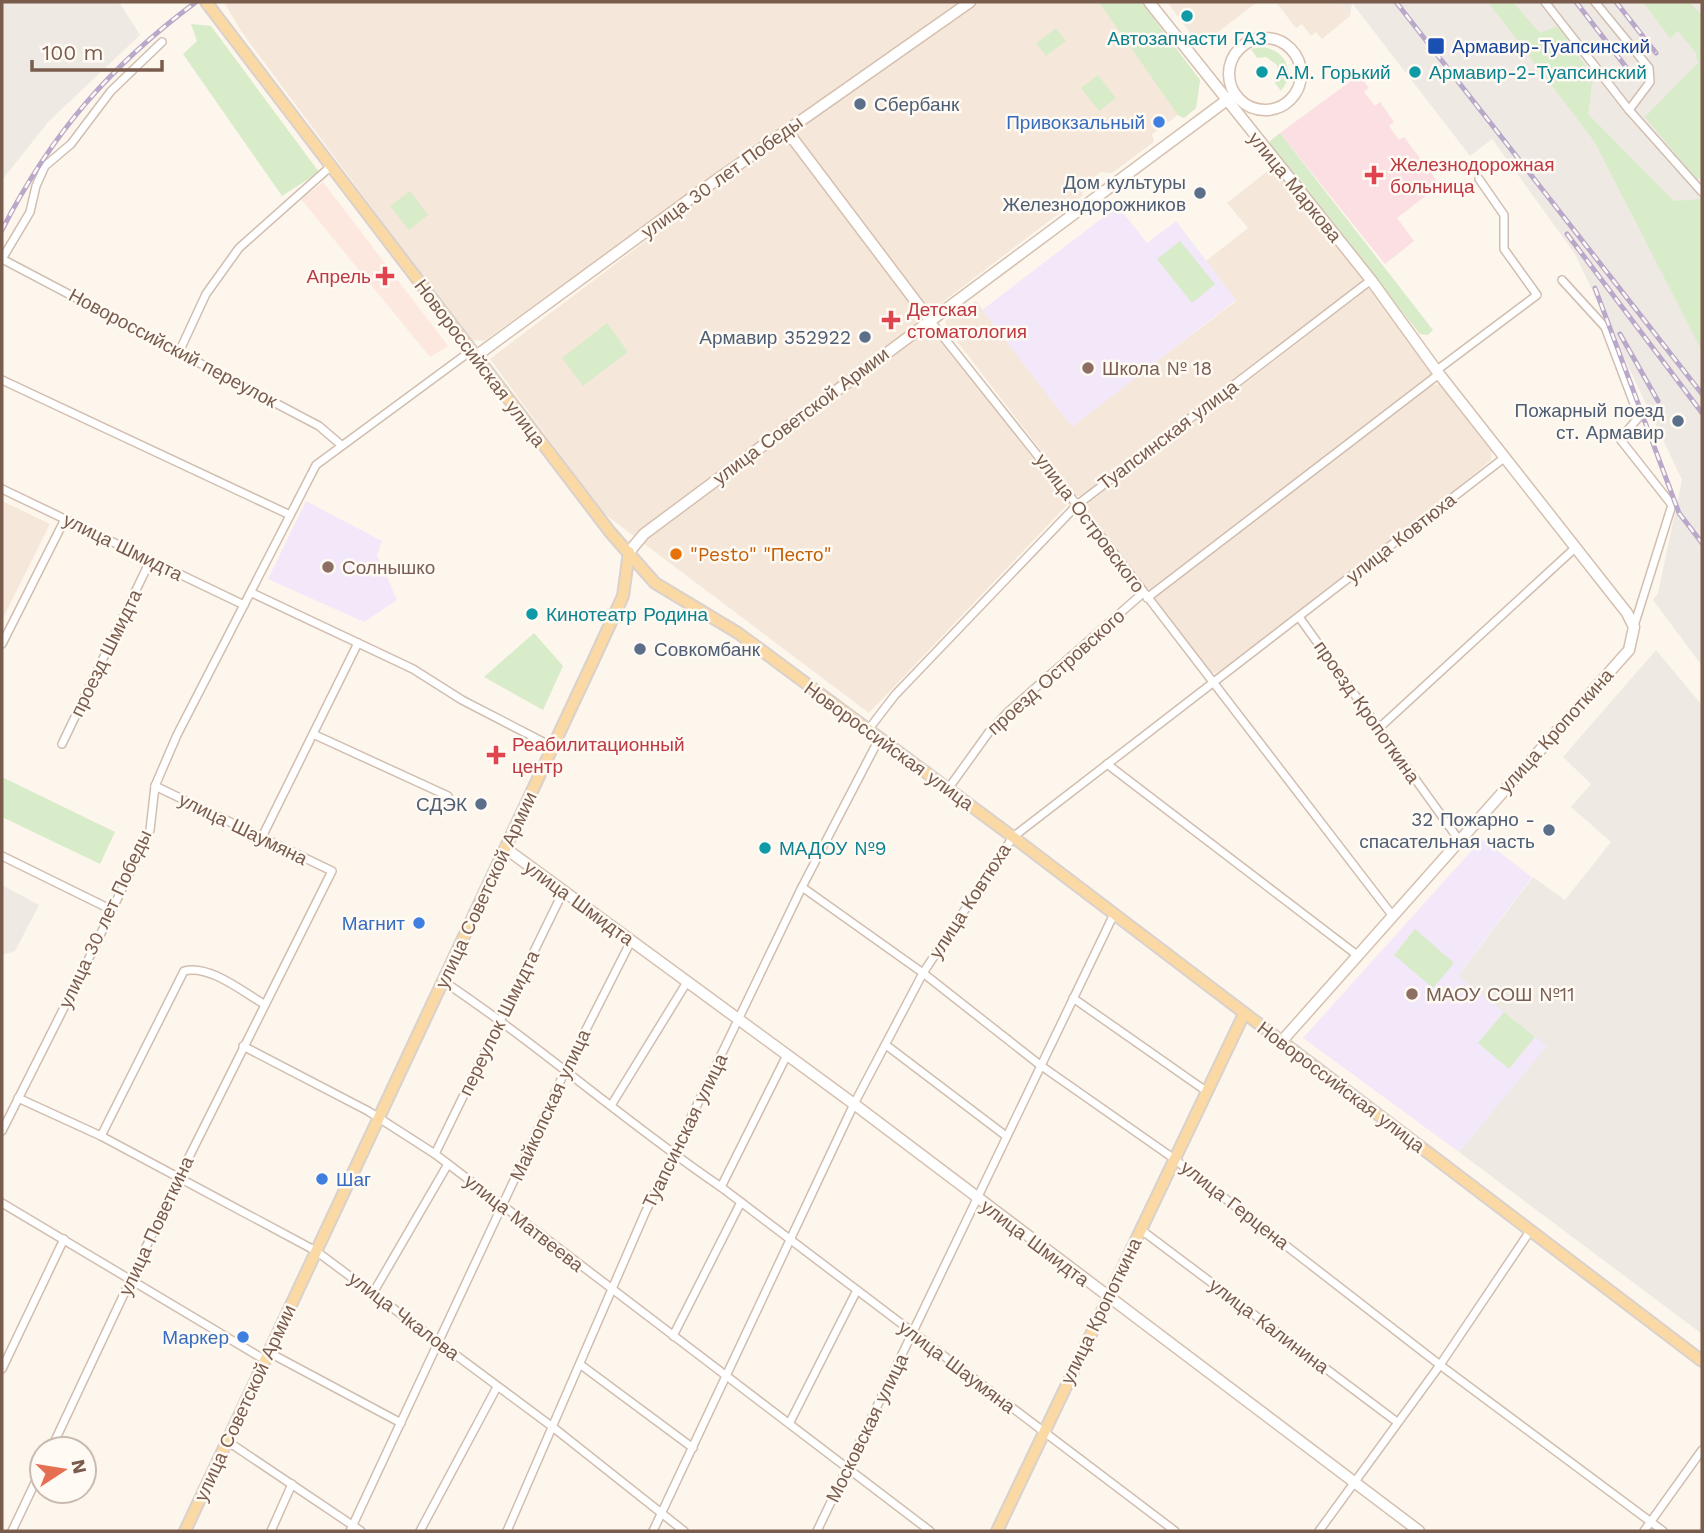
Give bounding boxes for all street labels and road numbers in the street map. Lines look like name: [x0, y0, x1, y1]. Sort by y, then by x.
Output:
street label: улица 30 лет Победы: [637, 111, 807, 243]
street label: улица Маркова: [1243, 127, 1347, 247]
street label: Новороссийская улица: [409, 275, 551, 452]
street label: Новороссийский переулок: [65, 283, 282, 413]
street label: улица Советской Армии: [708, 342, 894, 490]
street label: Туапсинская улица: [1094, 375, 1243, 495]
street label: улица Островского: [1030, 449, 1150, 597]
street label: улица Ковтюха: [1342, 488, 1461, 588]
street label: улица Шмидта: [60, 508, 187, 586]
street label: проезд Шмидта: [65, 585, 147, 720]
street label: проезд Островского: [982, 604, 1130, 740]
street label: проезд Кропоткина: [1309, 636, 1425, 788]
street label: улица Кропоткина: [1494, 664, 1618, 798]
street label: Новороссийская улица: [800, 677, 979, 815]
street label: улица Шаумяна: [175, 788, 311, 870]
street label: улица Советской Армии: [430, 788, 542, 992]
street label: улица 30 лет Победы: [54, 826, 156, 1012]
street label: улица Ковтюха: [924, 839, 1016, 963]
street label: улица Шмидта: [520, 856, 639, 951]
street label: переулок Шмидта: [454, 946, 544, 1099]
street label: Новороссийская улица: [1253, 1016, 1430, 1158]
street label: Майкопская улица: [505, 1025, 595, 1184]
street label: Туапсинская улица: [638, 1050, 733, 1212]
street label: улица Поветкина: [114, 1152, 199, 1299]
street label: улица Герцена: [1176, 1156, 1294, 1255]
street label: улица Матвеева: [460, 1169, 589, 1277]
street label: улица Шмидта: [976, 1195, 1094, 1292]
street label: улица Кропоткина: [1056, 1234, 1147, 1388]
street label: улица Чкалова: [344, 1267, 464, 1365]
street label: улица Калинина: [1204, 1273, 1334, 1379]
street label: улица Советской Армии: [189, 1301, 301, 1505]
street label: улица Шаумяна: [894, 1316, 1020, 1419]
street label: Московская улица: [821, 1349, 913, 1506]

